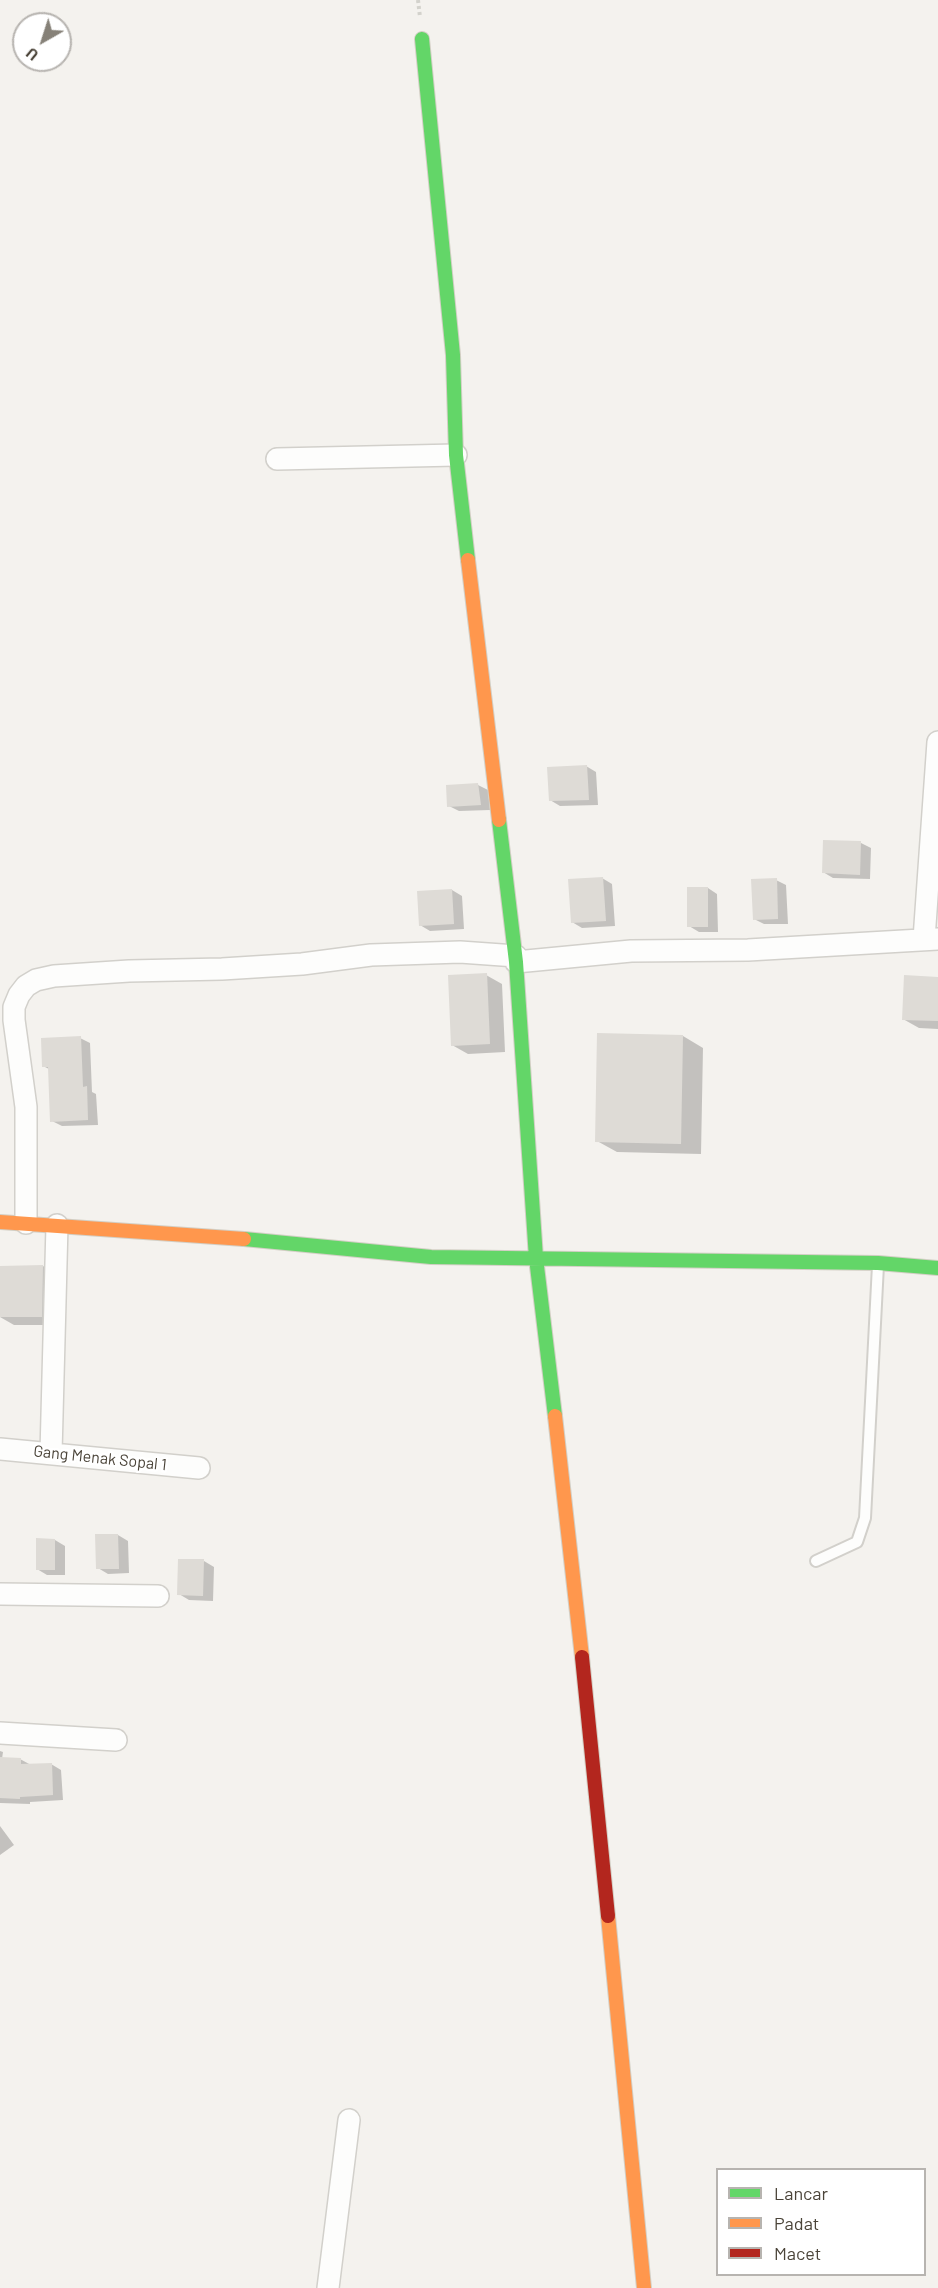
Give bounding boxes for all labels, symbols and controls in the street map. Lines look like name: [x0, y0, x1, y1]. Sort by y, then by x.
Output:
north arrow: [12, 12, 72, 72]
text: U: [22, 44, 42, 65]
street label: Gang Menak Sopal 1: [32, 1441, 168, 1475]
legend: [716, 2168, 926, 2276]
text: Lancar: [774, 2182, 828, 2204]
text: Padat: [774, 2212, 819, 2234]
text: Macet: [774, 2242, 821, 2264]

